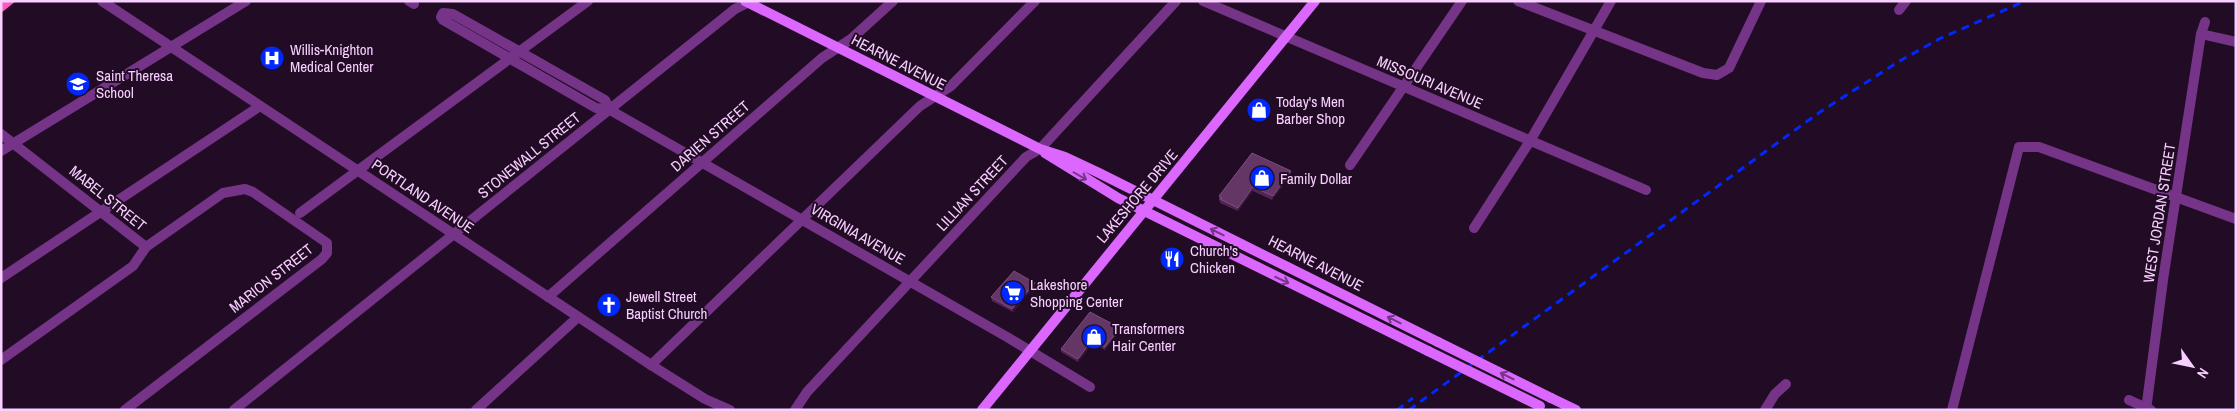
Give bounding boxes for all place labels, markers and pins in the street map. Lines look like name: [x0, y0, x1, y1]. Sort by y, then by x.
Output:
place label: Willis-Knighton Medical Center: [290, 39, 373, 77]
hospital icon: Willis-Knighton Medical Center: [259, 45, 285, 71]
place label: Saint Theresa School: [96, 65, 173, 103]
school or university icon: Saint Theresa School: [65, 71, 91, 97]
place label: Today's Men Barber Shop: [1276, 91, 1345, 129]
shop icon: Today's Men Barber Shop: [1246, 97, 1272, 123]
shop icon: Family Dollar: [1249, 165, 1275, 191]
place label: Family Dollar: [1280, 168, 1352, 189]
place label: Church's Chicken: [1190, 240, 1238, 278]
restaurant icon: Church's Chicken: [1159, 246, 1185, 272]
place label: Lakeshore Shopping Center: [1030, 274, 1123, 312]
supermarket icon: Lakeshore Shopping Center: [1000, 280, 1026, 306]
place label: Jewell Street Baptist Church: [626, 286, 707, 324]
church icon: Jewell Street Baptist Church: [596, 292, 622, 318]
place label: Transformers Hair Center: [1112, 318, 1185, 356]
shop icon: Transformers Hair Center: [1081, 324, 1107, 350]

